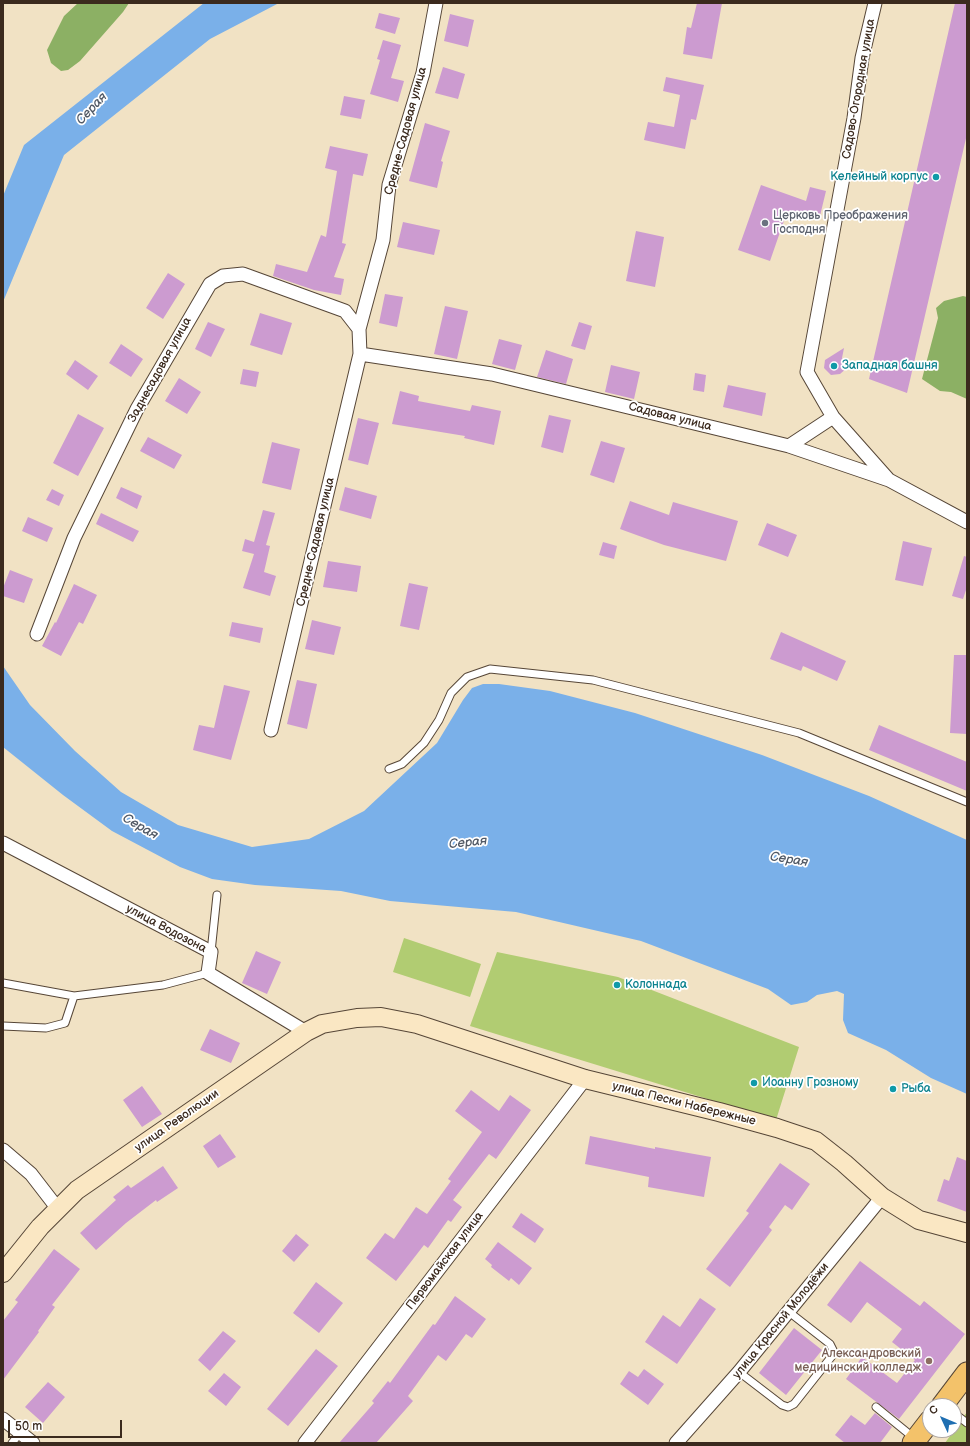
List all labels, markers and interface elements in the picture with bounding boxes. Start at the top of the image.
street label: Садово-Огородная улица [840,18,878,160]
street label: Средне-Садовая улица [382,65,430,197]
water label: Серая [73,90,111,128]
place label: Келейный корпус [830,170,928,184]
marker: Келейный корпус [931,172,941,182]
place label: Церковь Преображения Господня [773,209,908,237]
marker: Церковь Преображения Господня [760,218,770,228]
street label: Заднесадовая улица [125,315,195,425]
place label: Западная башня [842,359,938,373]
marker: Западная башня [829,361,839,371]
street label: Садовая улица [627,400,713,434]
street label: Средне-Садовая улица [294,476,338,608]
water label: Серая [120,811,160,843]
water label: Серая [448,833,488,853]
water label: Серая [769,849,809,871]
street label: улица Водозона [123,902,209,956]
place label: Колоннада [625,978,687,992]
marker: Колоннада [612,980,622,990]
place label: Иоанну Грозному [762,1076,858,1090]
marker: Иоанну Грозному [749,1078,759,1088]
street label: улица Пески Набережные [611,1079,757,1129]
place label: Рыба [901,1082,931,1096]
marker: Рыба [888,1084,898,1094]
street label: улица Революции [132,1087,222,1155]
street label: Первомайская улица [403,1209,487,1313]
street label: улица Красной Молодёжи [730,1260,832,1382]
place label: Александровский медицинский колледж [795,1347,921,1375]
marker: Александровский медицинский колледж [924,1356,934,1366]
north arrow [922,1398,962,1438]
text: С [926,1403,941,1417]
scale bar [10,1412,124,1438]
text: 50 m [15,1419,42,1434]

